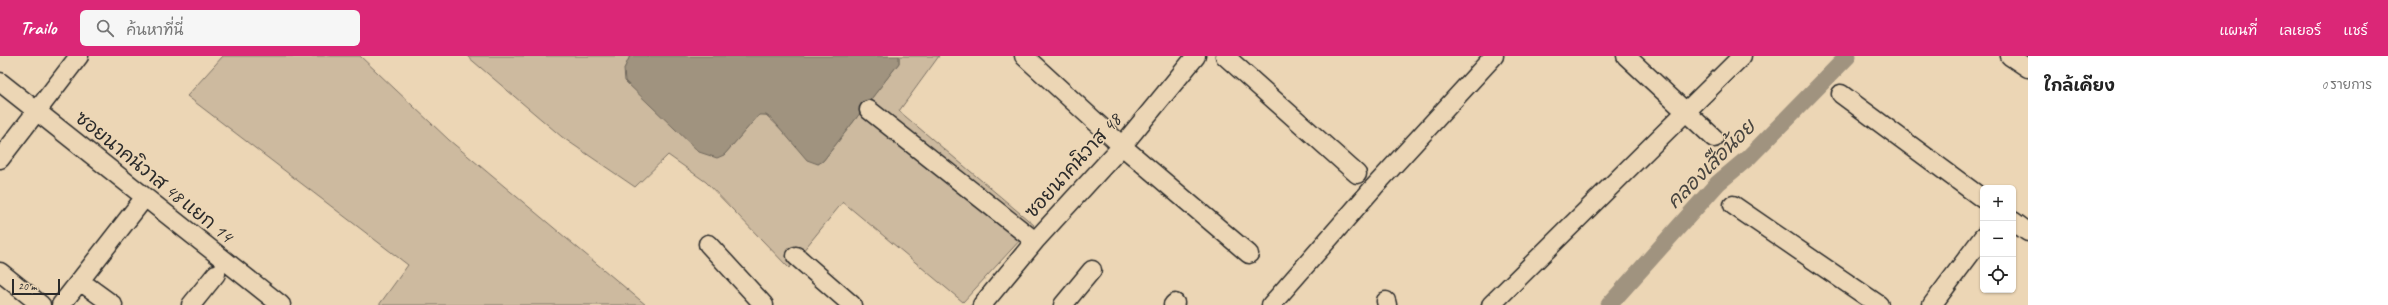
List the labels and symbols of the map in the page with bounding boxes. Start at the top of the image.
street label: ซอยนาคนิวาส 48 แยก 14 [70,106,240,249]
street label: ซอยนาคนิวาส 48 [1020,107,1128,223]
water label: คลองเสือน้อย [1661,113,1762,214]
scale bar [12,277,60,296]

